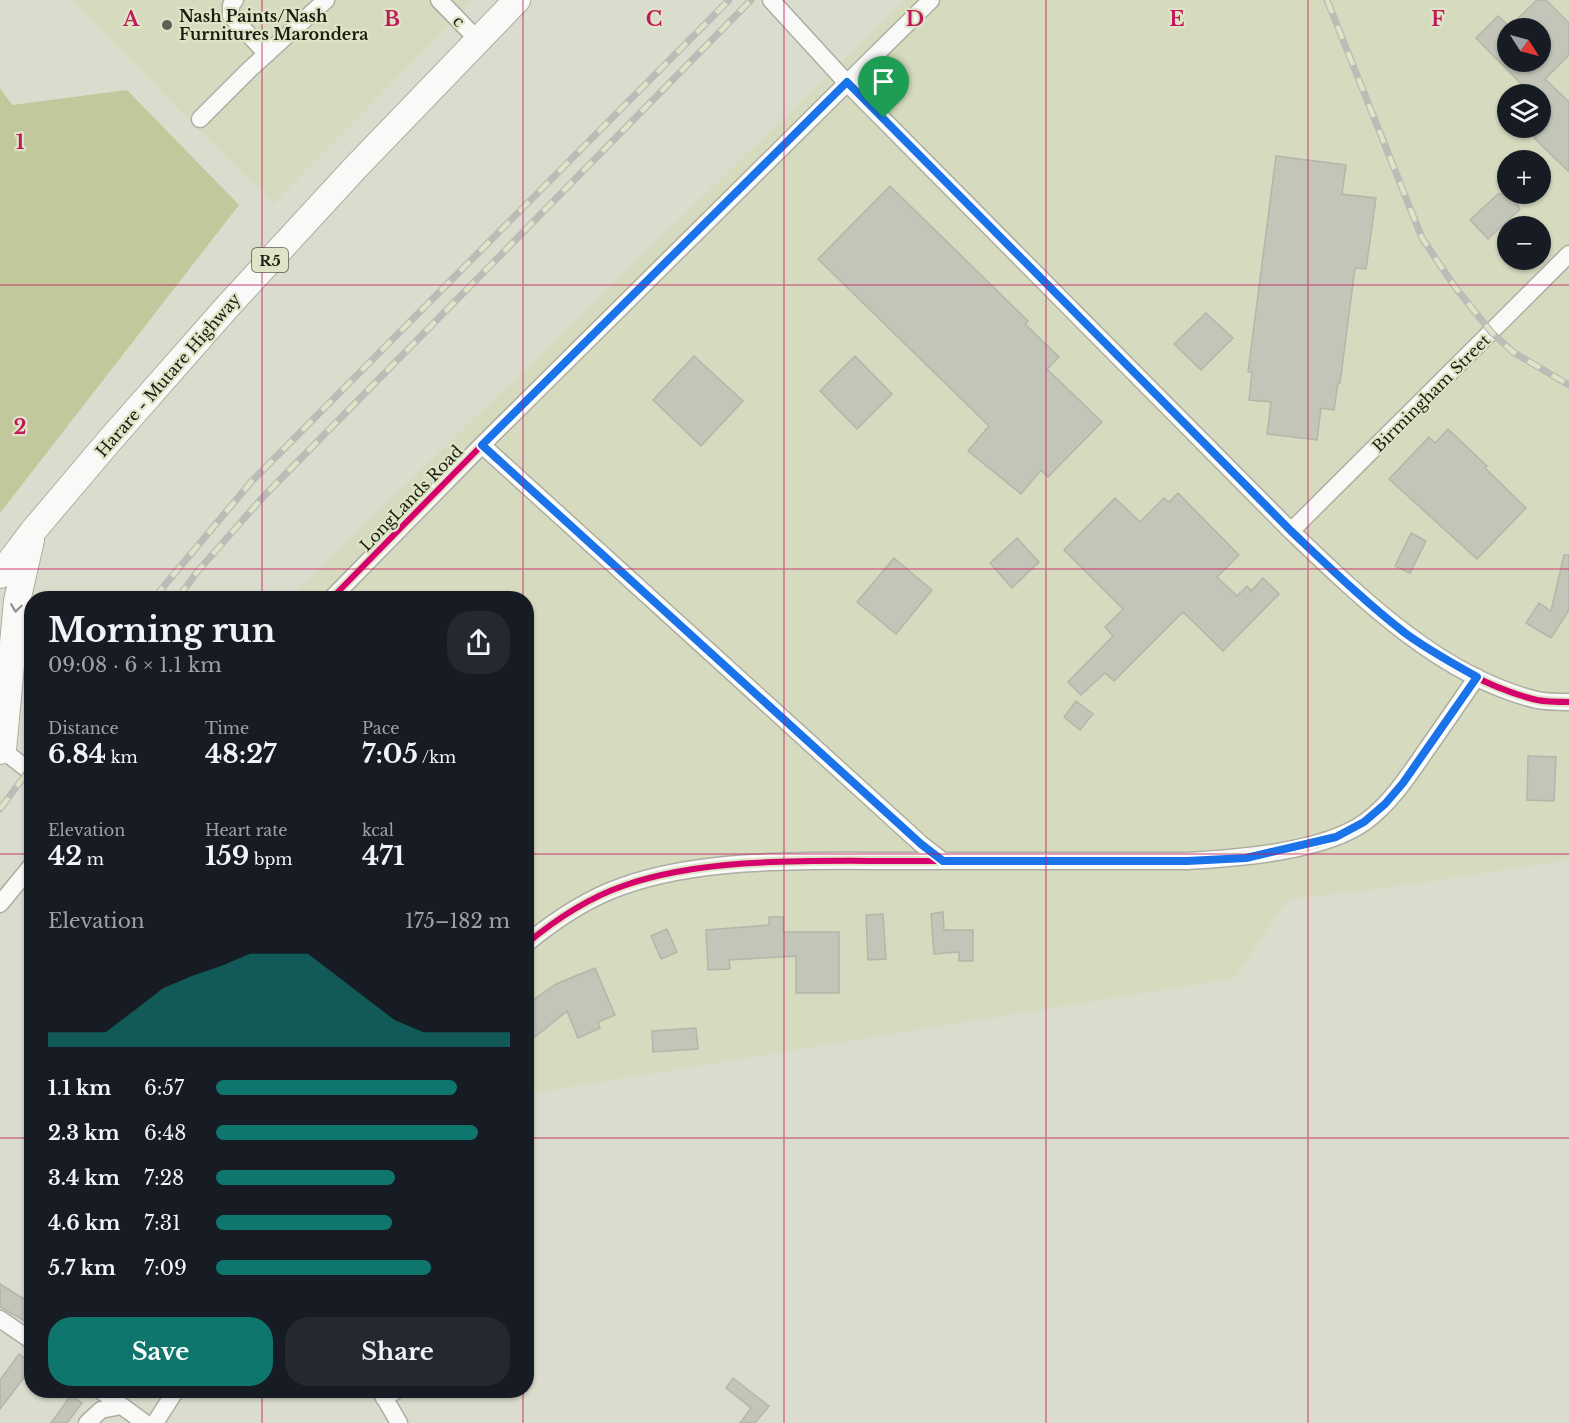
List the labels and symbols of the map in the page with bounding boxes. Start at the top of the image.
place label: Nash Paints/Nash Furnitures Marondera [179,6,368,44]
text: A [122,7,140,31]
text: B [384,7,400,31]
text: C [646,7,662,31]
text: D [906,7,924,31]
text: E [1169,7,1185,31]
text: F [1431,7,1445,31]
street label: c [449,11,469,31]
marker: Nash Paints/Nash Furnitures Marondera [160,18,174,32]
north arrow [1497,18,1551,72]
pin [858,56,909,118]
text: 1 [16,130,25,154]
road number: R5 [252,248,288,272]
street label: Harare - Mutare Highway [92,289,245,461]
street label: Birmingham Street [1368,330,1494,456]
text: 2 [13,415,27,439]
street label: LongLands Road [355,441,467,555]
one-way arrow [11,604,23,613]

